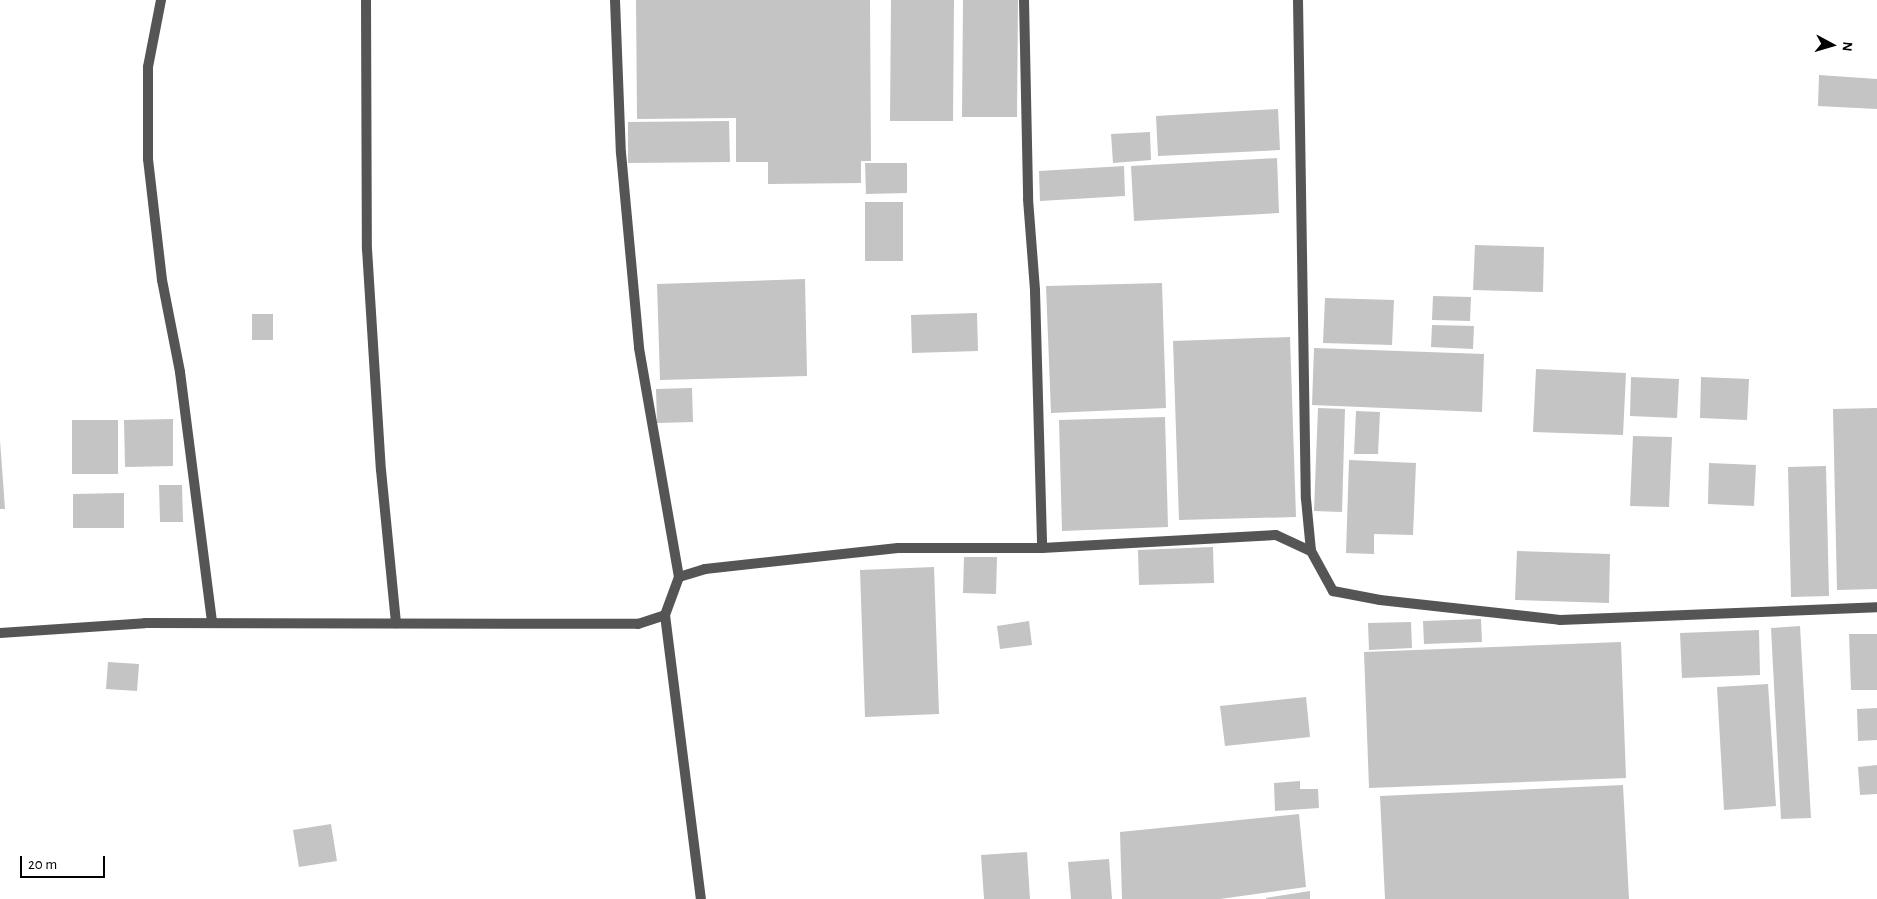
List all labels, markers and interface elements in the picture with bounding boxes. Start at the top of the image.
north arrow [1807,20,1857,70]
text: N [1839,41,1854,52]
scale bar [22,846,108,878]
text: 20 m [28,857,57,872]

